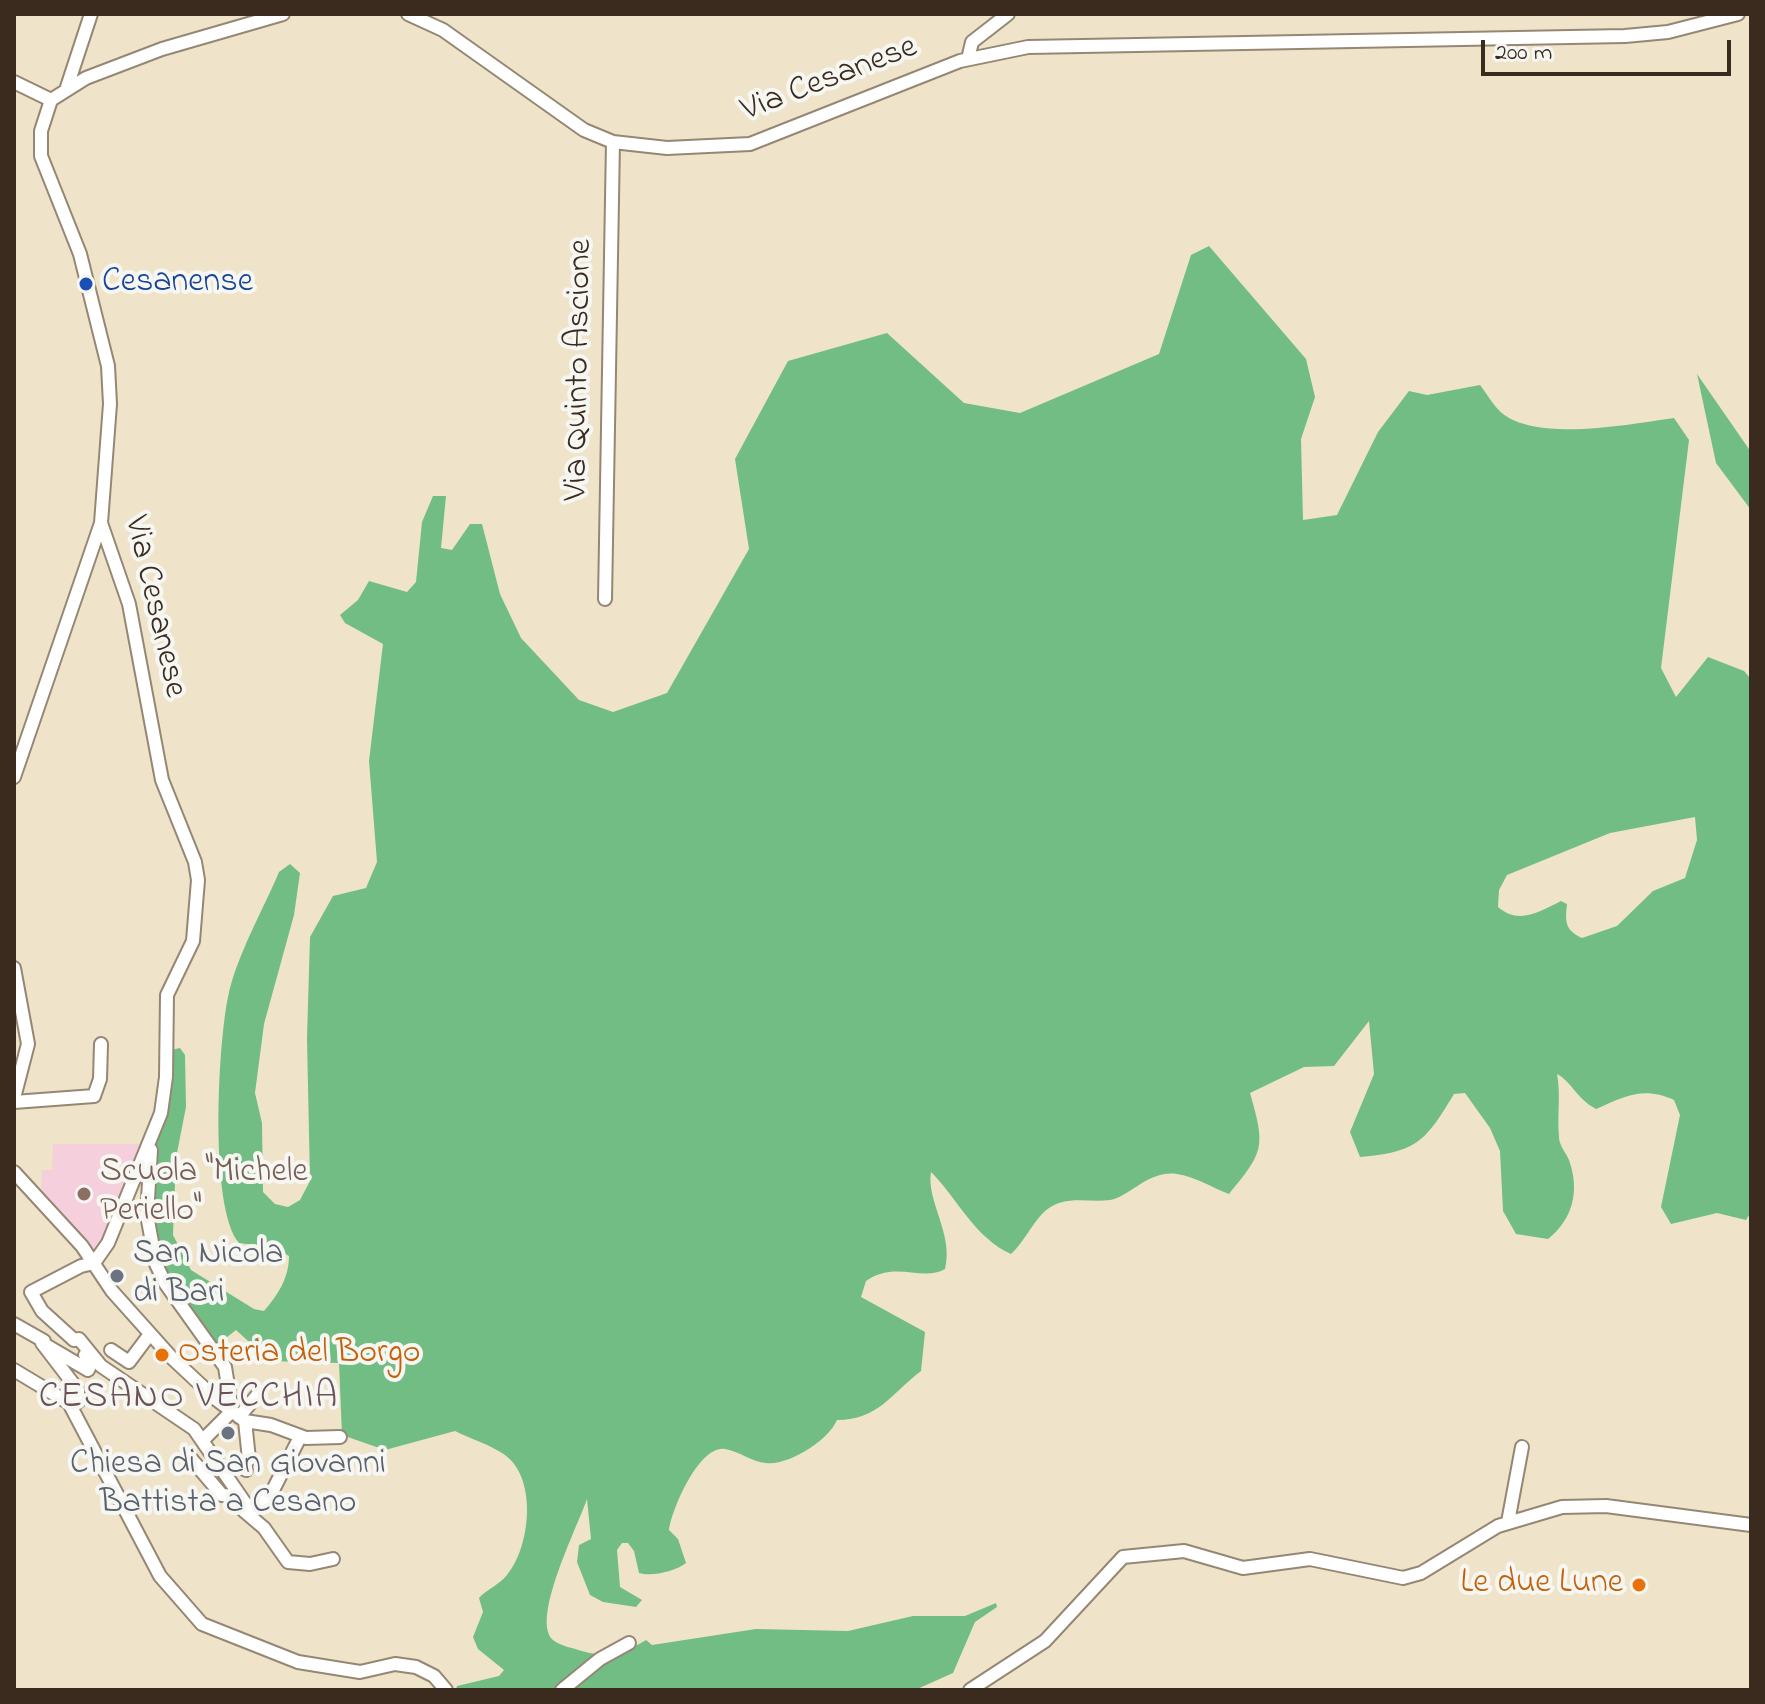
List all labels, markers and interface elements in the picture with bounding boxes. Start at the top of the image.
scale bar [1485,24,1735,74]
street label: Via Cesanese [736,29,924,133]
text: 200 m [1495,36,1552,71]
street label: Via Quinto Ascione [558,239,604,501]
place label: Cesanense [102,264,253,304]
marker: Cesanense [77,275,95,293]
street label: Via Cesanese [112,512,194,702]
place label: Scuola "Michele Periello" [100,1154,308,1234]
marker: Scuola "Michele Periello" [75,1185,93,1203]
place label: San Nicola di Bari [133,1236,283,1316]
marker: San Nicola di Bari [108,1267,126,1285]
place label: Osteria del Borgo [178,1335,420,1375]
marker: Osteria del Borgo [153,1346,171,1364]
district label: CESANO VECCHIA [39,1378,339,1422]
marker: Chiesa di San Giovanni Battista a Cesano [219,1424,237,1442]
place label: Chiesa di San Giovanni Battista a Cesano [70,1446,386,1526]
place label: Le due Lune [1461,1565,1623,1605]
marker: Le due Lune [1630,1576,1648,1594]

